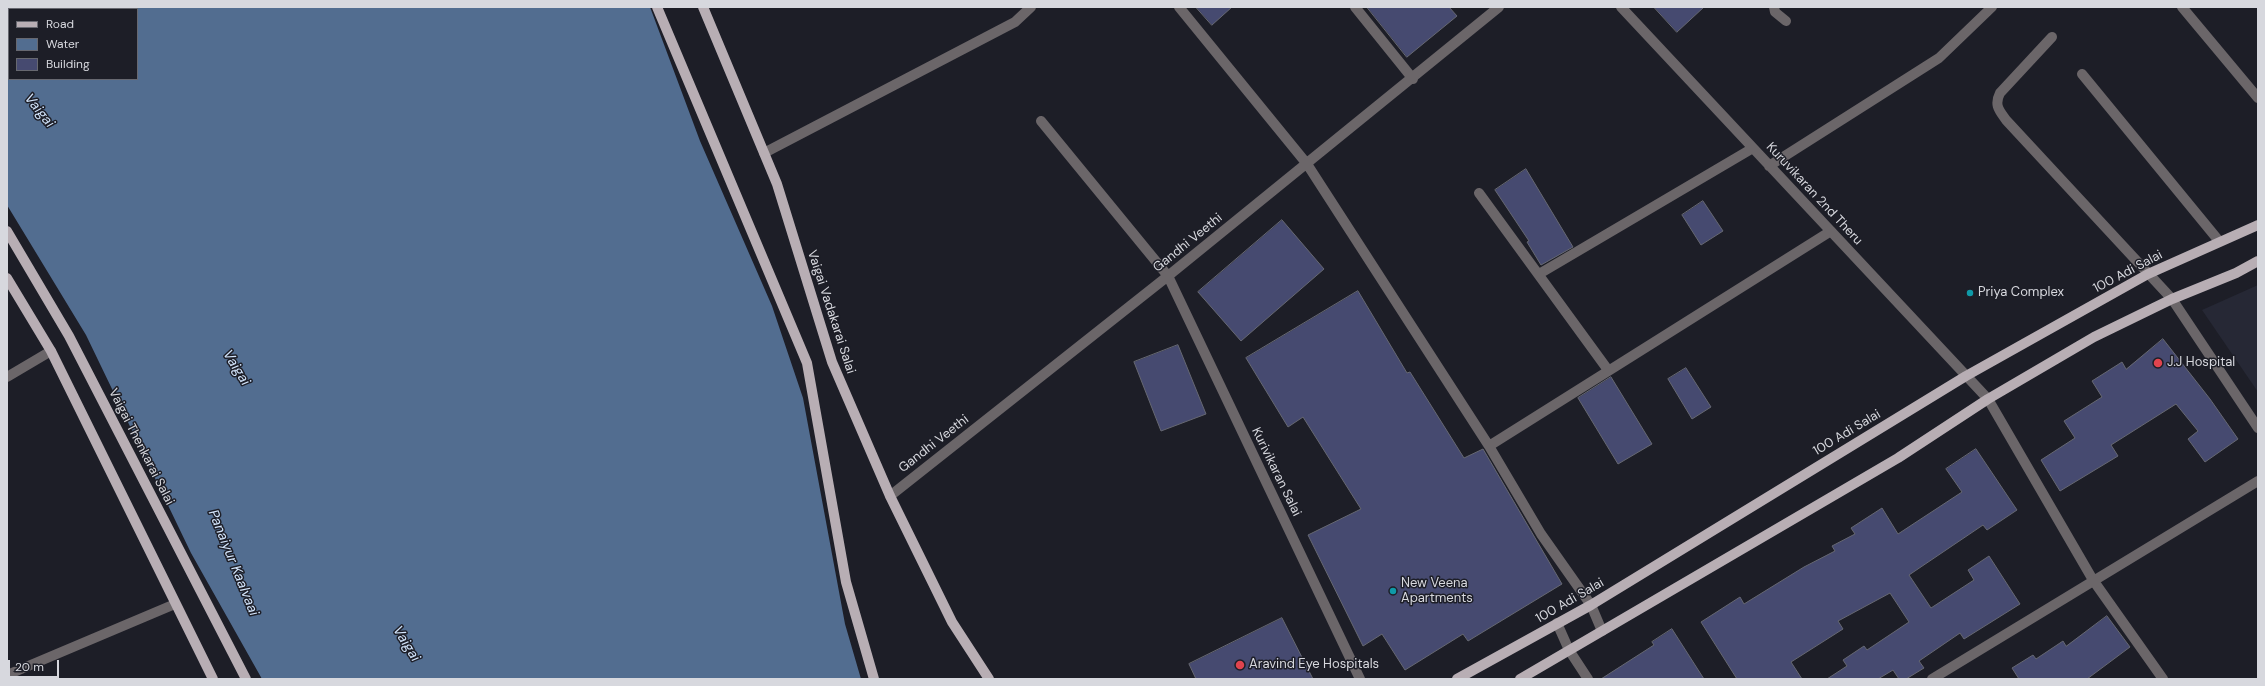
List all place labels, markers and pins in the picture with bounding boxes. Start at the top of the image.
place label: Priya Complex [1978,285,2064,301]
marker: Priya Complex [1965,288,1975,298]
place label: J.J Hospital [2167,355,2235,371]
marker: J.J Hospital [2152,357,2164,369]
place label: New Veena Apartments [1401,576,1473,607]
marker: New Veena Apartments [1388,586,1398,596]
place label: Aravind Eye Hospitals [1249,657,1379,673]
marker: Aravind Eye Hospitals [1234,659,1246,671]

